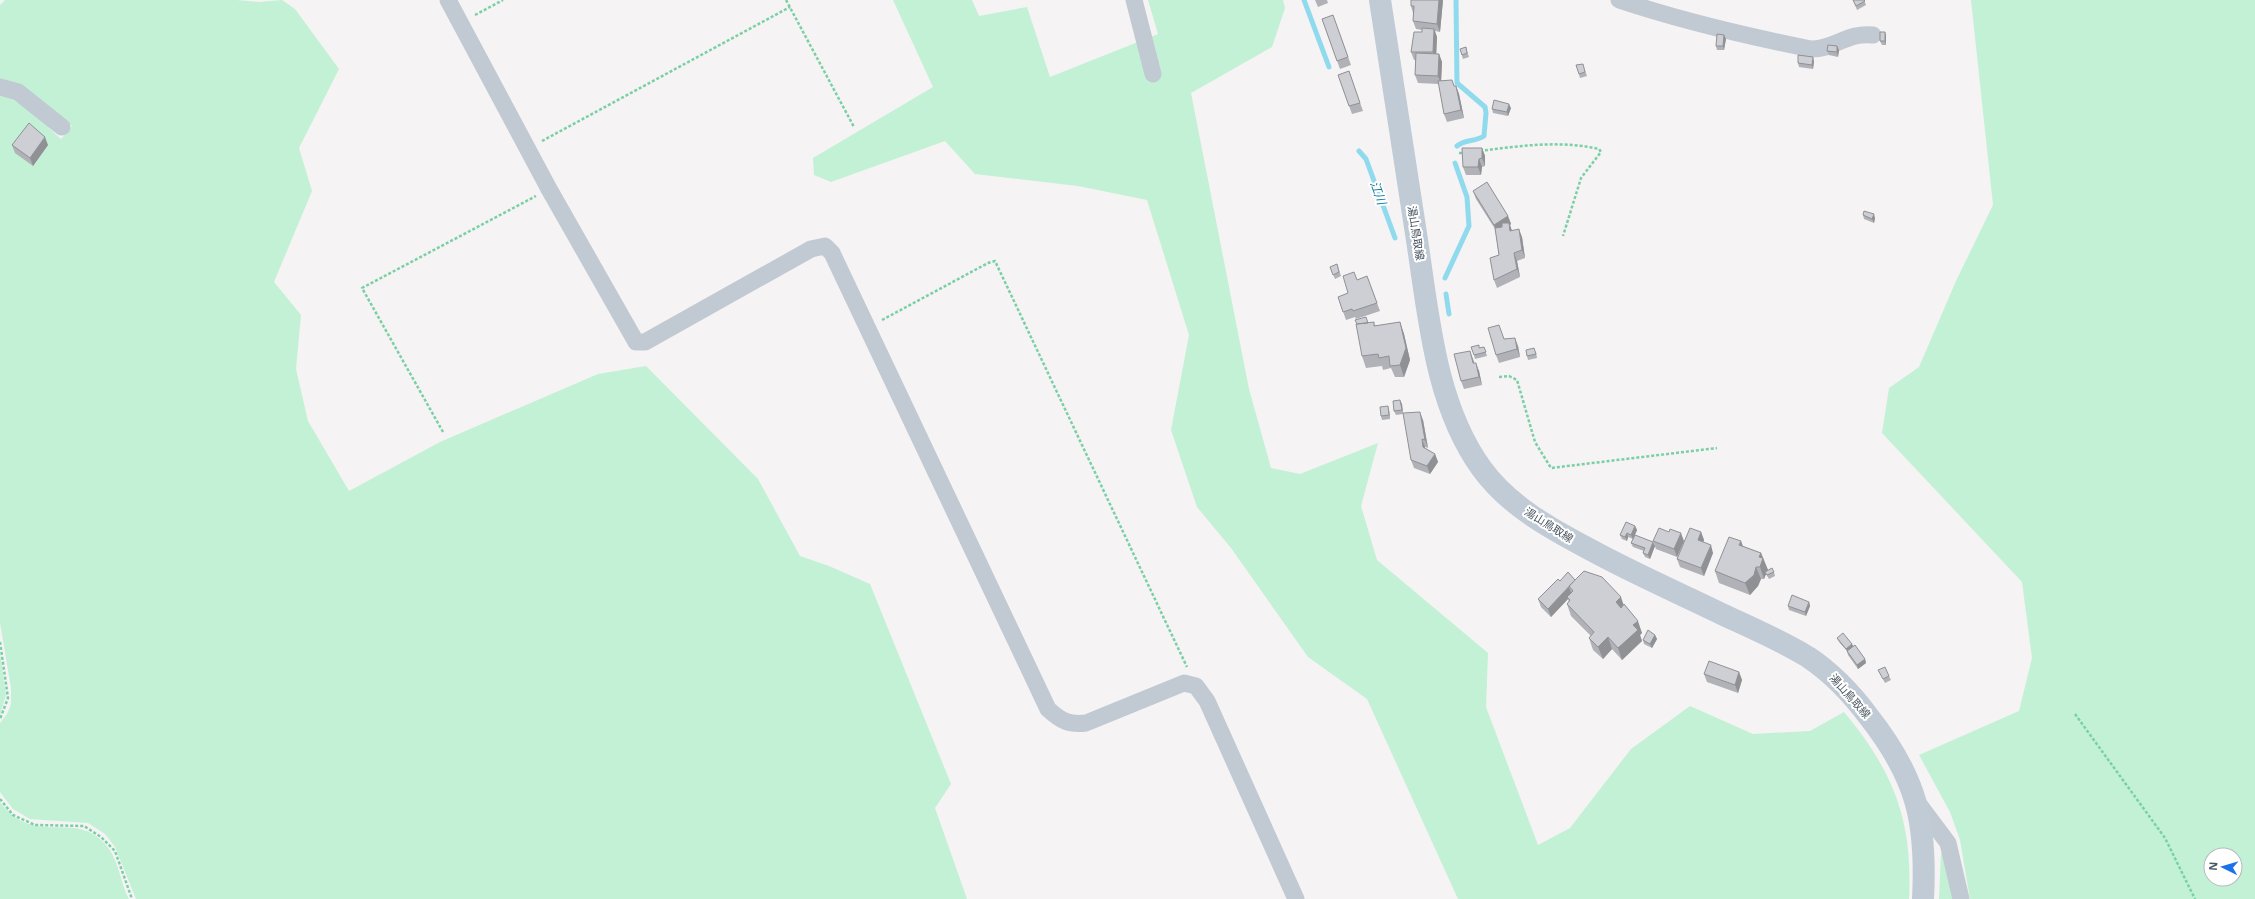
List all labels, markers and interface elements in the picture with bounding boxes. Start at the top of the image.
water label: 江川 [1366,179,1391,209]
street label: 湯山鳥取線 [1405,205,1428,261]
street label: 湯山鳥取線 [1522,504,1577,546]
street label: 湯山鳥取線 [1826,670,1874,721]
north arrow [2203,847,2243,887]
text: N [2205,861,2220,871]

